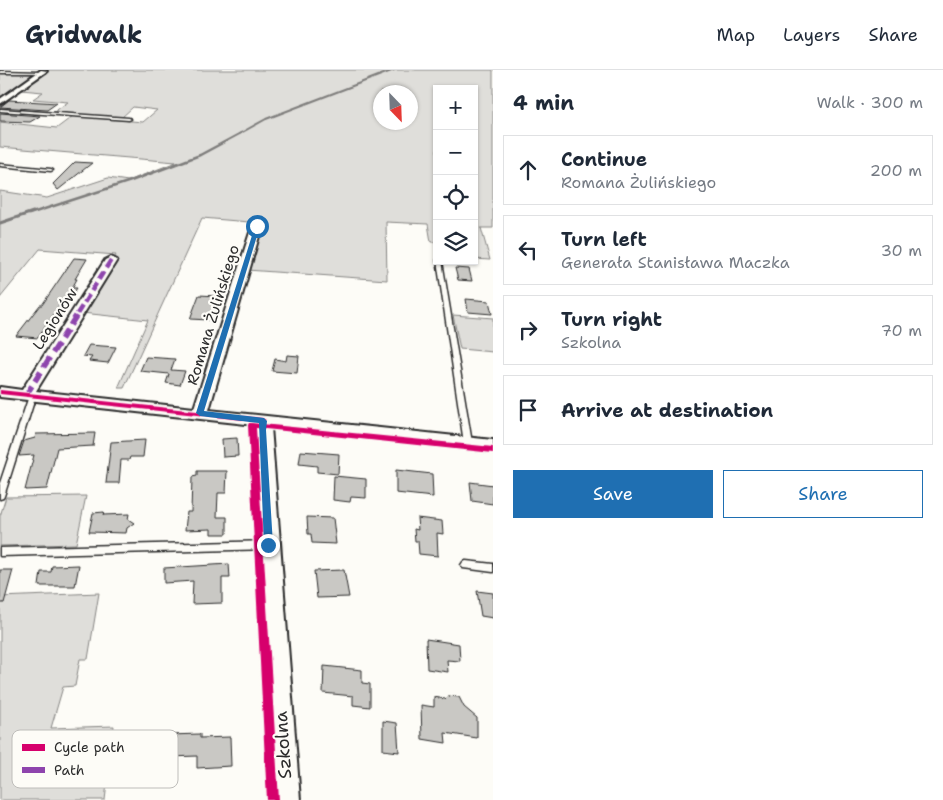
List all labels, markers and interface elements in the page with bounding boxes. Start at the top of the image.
text: Gridwalk [25,19,142,51]
text: Map [717,23,755,47]
text: Layers [783,23,840,47]
text: Share [868,23,918,47]
north arrow [373,85,418,130]
map controls [433,85,478,265]
button: + [433,85,478,130]
text: 4 min [513,89,574,117]
text: Walk · 300 m [816,92,923,113]
button: − [433,130,478,175]
text: Continue [561,147,647,172]
icon: ahead [514,156,542,184]
text: 200 m [870,160,922,181]
text: Romana Żulińskiego [561,172,716,193]
button: locate [433,175,478,220]
route start [246,215,269,238]
button: layers [433,220,478,265]
text: Turn left [561,227,647,252]
icon: left [514,236,542,264]
text: 30 m [881,240,922,261]
street label: Romana Żulińskiego [182,243,244,387]
text: Generała Stanisława Maczka [561,252,790,273]
street label: Legionów [28,284,82,354]
text: Turn right [561,307,662,332]
icon: right [514,316,542,344]
text: 70 m [881,320,922,341]
text: Szkolna [561,332,621,353]
icon: arrive [514,396,542,424]
text: Arrive at destination [561,398,773,423]
button: Save [513,470,713,518]
button: Share [723,470,923,518]
route end [257,534,280,557]
street label: Szkolna [269,710,297,780]
legend [12,730,178,788]
text: Cycle path [54,738,125,756]
text: Path [54,761,85,779]

